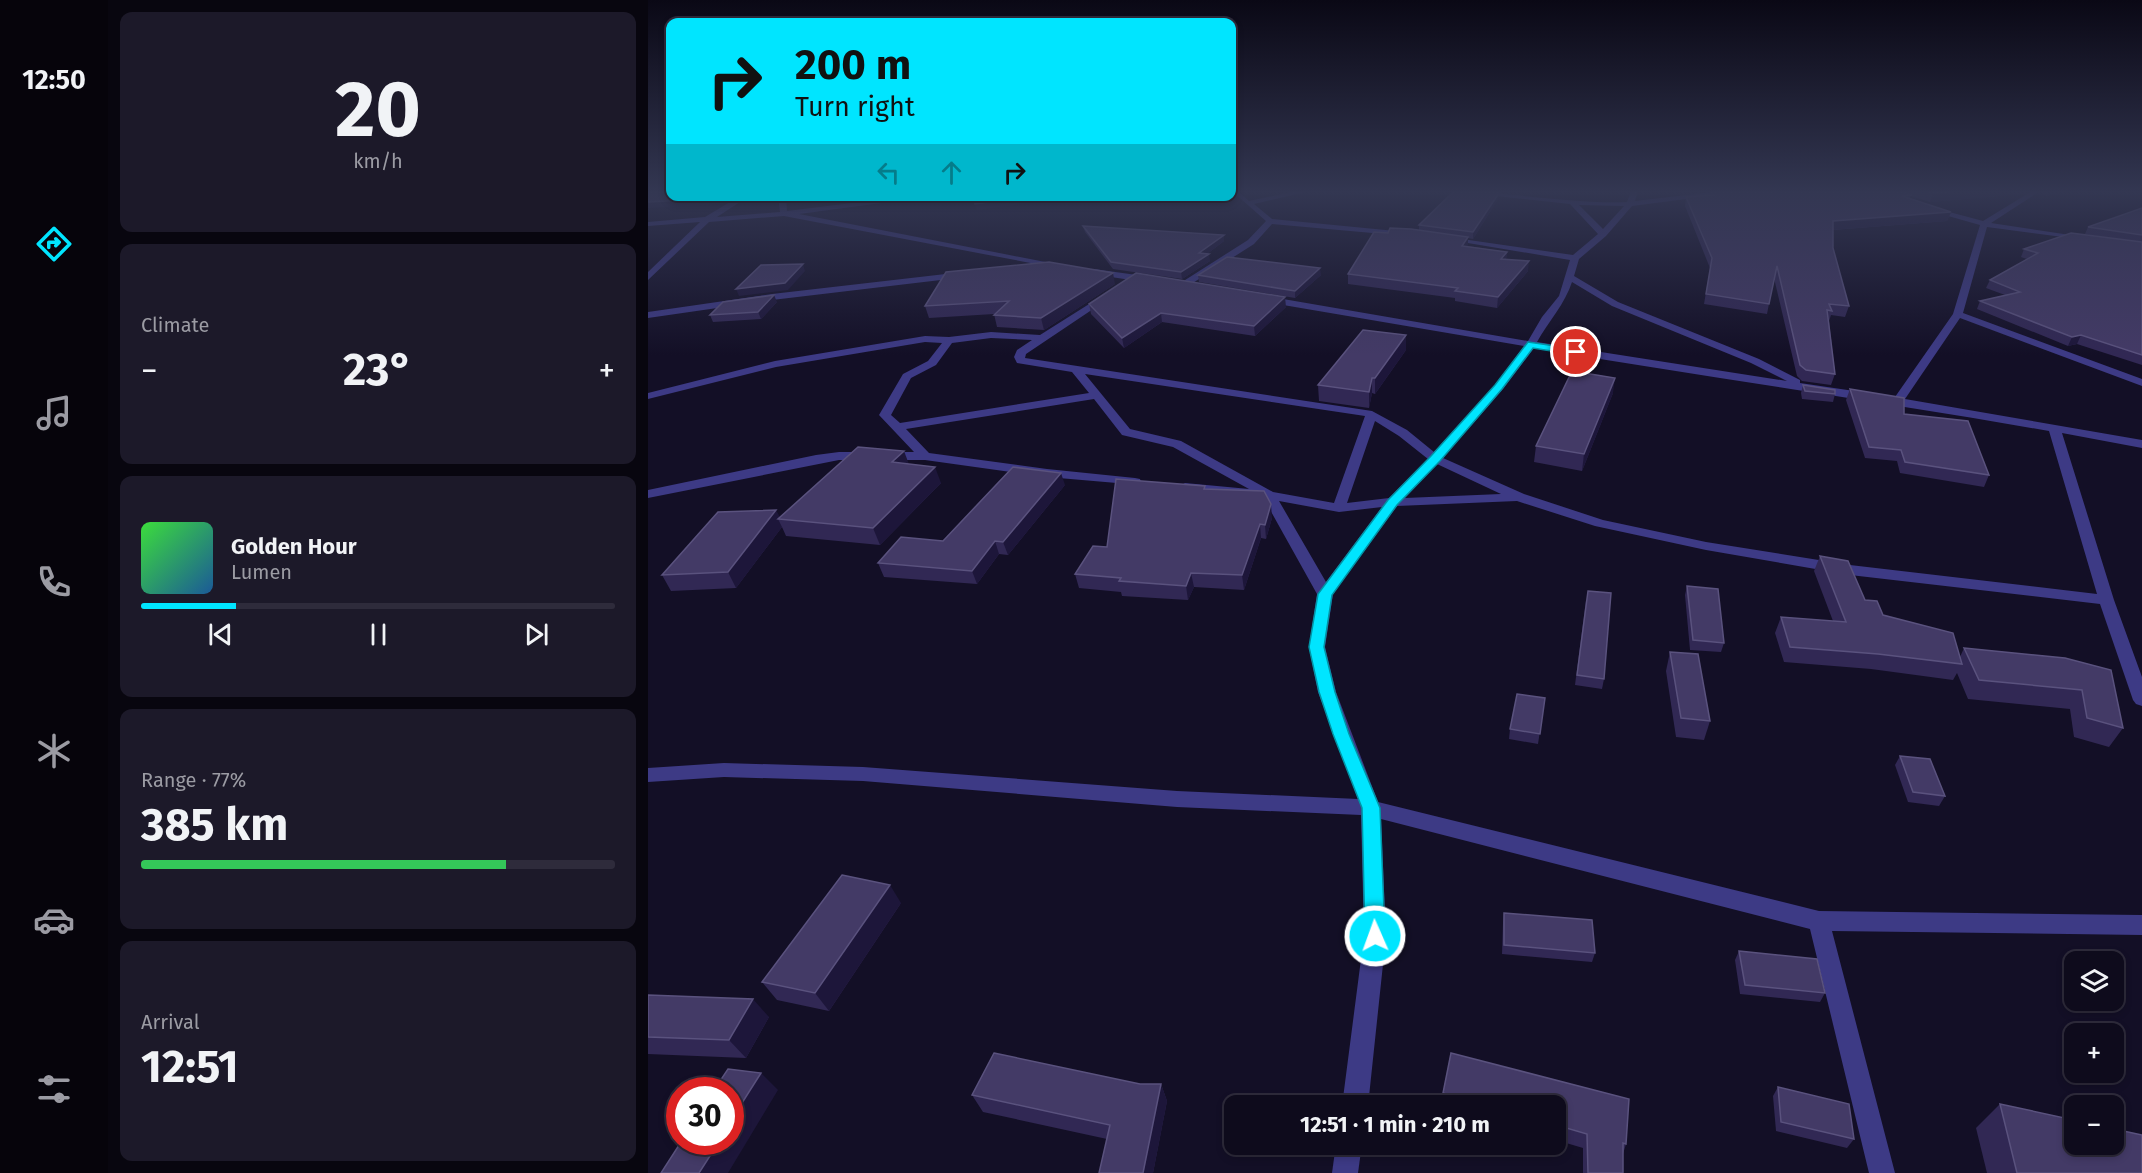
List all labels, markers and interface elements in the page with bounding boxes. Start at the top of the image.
text: 200 m [795,40,911,90]
icon: right [696,42,774,120]
text: 20 [335,63,421,157]
text: 12:50 [22,64,86,96]
text: Turn right [795,91,915,123]
text: km/h [353,149,403,173]
icon: left [872,156,905,189]
icon: ahead [935,156,968,189]
icon: right [998,156,1031,189]
icon: directions [33,223,75,265]
text: Climate [141,313,209,337]
pin [1550,326,1601,377]
icon: arrive [1559,335,1592,368]
text: 23° [343,343,413,397]
text: − [141,351,158,391]
text: + [599,351,615,391]
icon: music [33,392,75,434]
text: Golden Hour [231,533,357,560]
text: Lumen [231,560,292,584]
icon: phone [33,561,75,603]
icon: previous [204,618,237,651]
icon: pause [362,618,395,651]
icon: next [520,618,553,651]
icon: climate [33,730,75,772]
text: Range · 77% [141,768,246,792]
text: 385 km [141,798,288,852]
icon: car [33,899,75,941]
position arrow [1343,904,1407,968]
map controls [2064,951,2124,1155]
button: layers [2064,951,2124,1011]
text: Arrival [141,1010,200,1034]
button: + [2064,1023,2124,1083]
text: 12:51 [141,1040,239,1094]
icon: filters [33,1068,75,1110]
speed limit sign: 30 [666,1077,744,1155]
button: − [2064,1095,2124,1155]
text: 12:51 · 1 min · 210 m [1300,1111,1490,1138]

